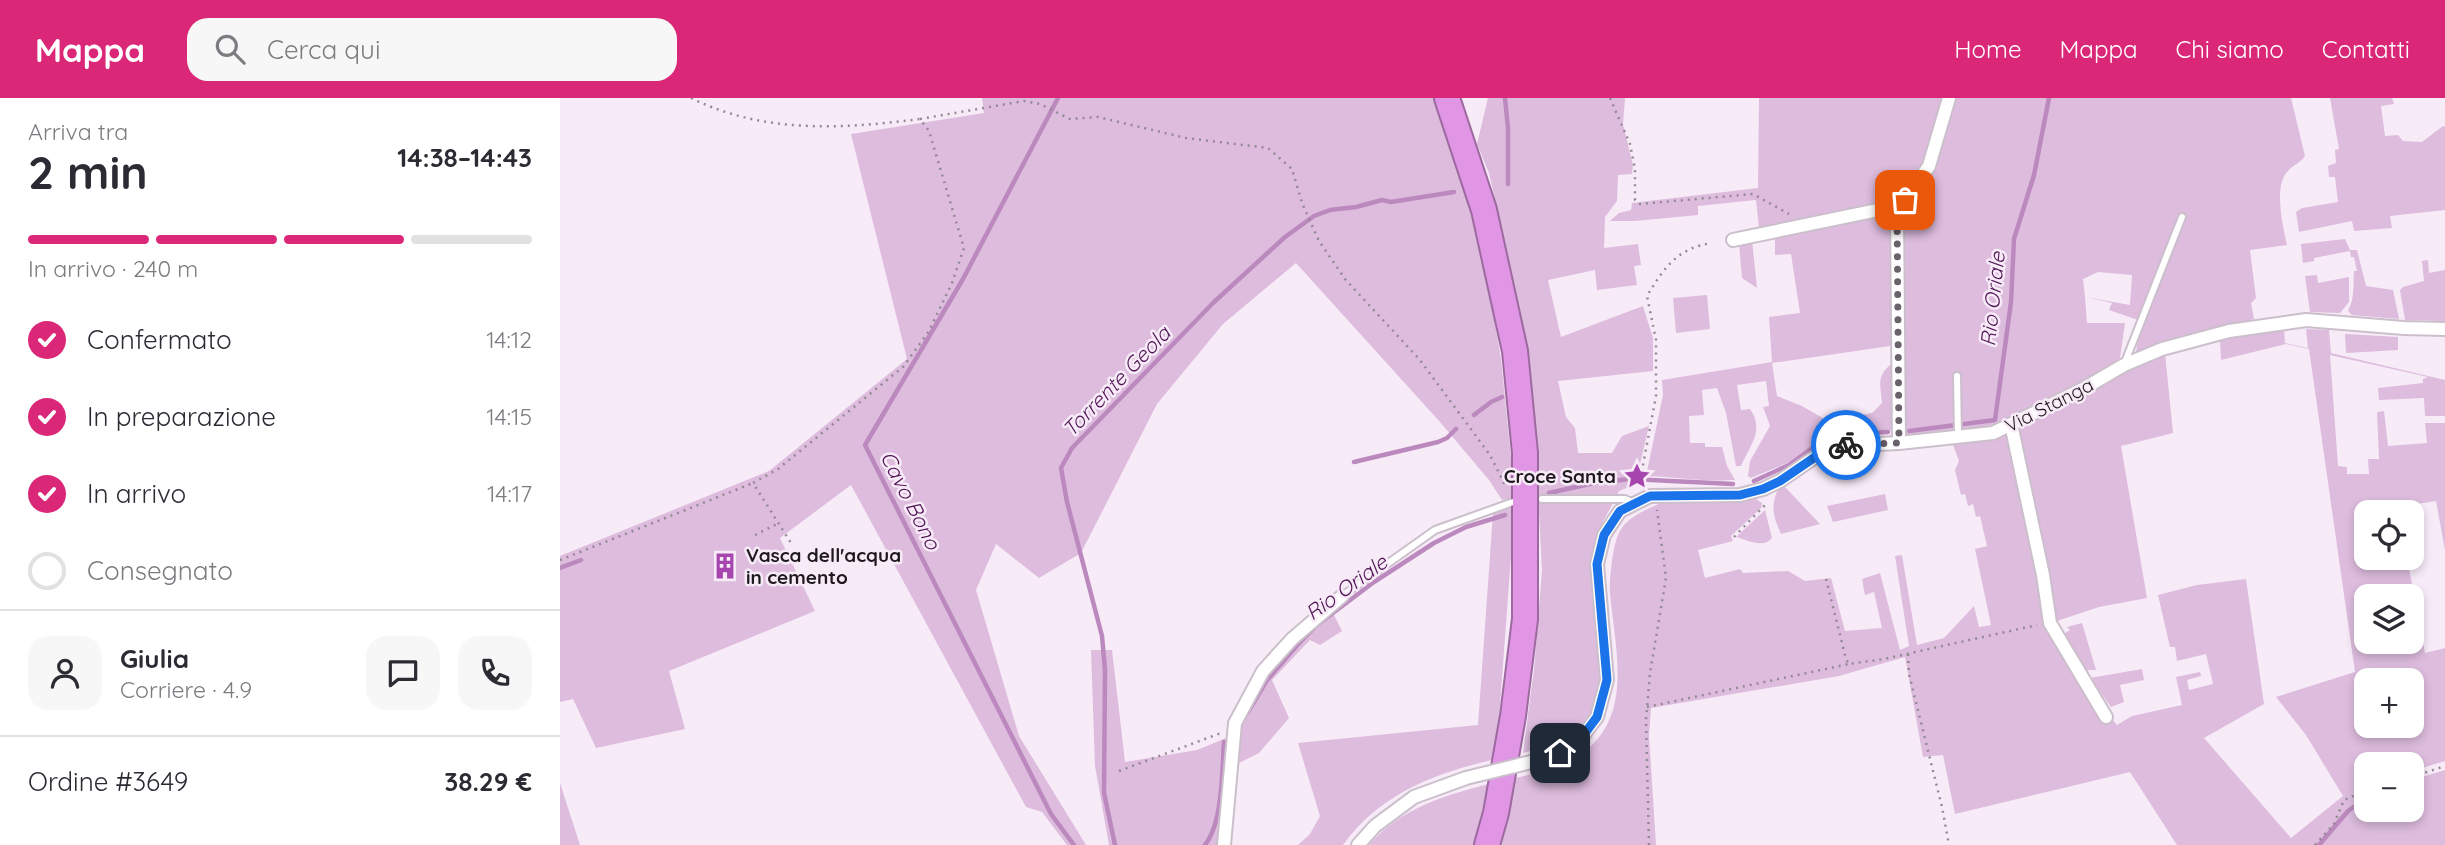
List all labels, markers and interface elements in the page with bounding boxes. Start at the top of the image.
search box [187,18,677,81]
text: Mappa [35,29,145,70]
icon: search [211,30,249,68]
text: Cerca qui [267,33,380,66]
text: Home [1954,34,2022,64]
text: Mappa [2060,34,2138,64]
text: Chi siamo [2176,34,2284,64]
text: Contatti [2322,34,2410,64]
text: Arriva tra [28,117,128,146]
text: 14:38–14:43 [397,141,532,174]
text: 2 min [28,143,148,201]
pin [1875,170,1935,230]
icon: bag [1886,181,1924,219]
water label: Rio Oriale [1974,249,2010,348]
text: In arrivo · 240 m [28,254,198,283]
water label: Torrente Geola [1057,319,1176,442]
icon: check [28,321,66,359]
text: Confermato [87,323,232,356]
text: 14:12 [486,325,532,354]
street label: Via Stanga [2001,372,2097,438]
icon: check [28,398,66,436]
text: In preparazione [87,400,276,433]
text: 14:15 [486,402,532,431]
courier [1811,410,1881,480]
icon: bike [1827,426,1865,464]
water label: Cavo Bono [875,447,947,555]
place icon: Croce Santa [1622,461,1652,491]
place label: Croce Santa [1504,464,1616,488]
icon: check [28,475,66,513]
text: In arrivo [87,477,186,510]
text: 14:17 [487,479,532,508]
map controls [2354,500,2424,822]
button: locate [2354,500,2424,570]
place label: Vasca dell'acqua in cemento [746,543,901,589]
water label: Rio Oriale [1300,548,1393,625]
building icon: Vasca dell'acqua in cemento [710,551,740,581]
text: Consegnato [87,554,233,587]
button: layers [2354,584,2424,654]
button: person [28,636,102,710]
button: chat [366,636,440,710]
button: phone [458,636,532,710]
text: Giulia [120,642,189,675]
button: + [2354,668,2424,738]
text: Corriere · 4.9 [120,675,252,704]
pin [1530,723,1590,783]
icon: home [1541,734,1579,772]
button: − [2354,752,2424,822]
text: Ordine #3649 [28,765,188,798]
text: 38.29 € [444,765,532,798]

